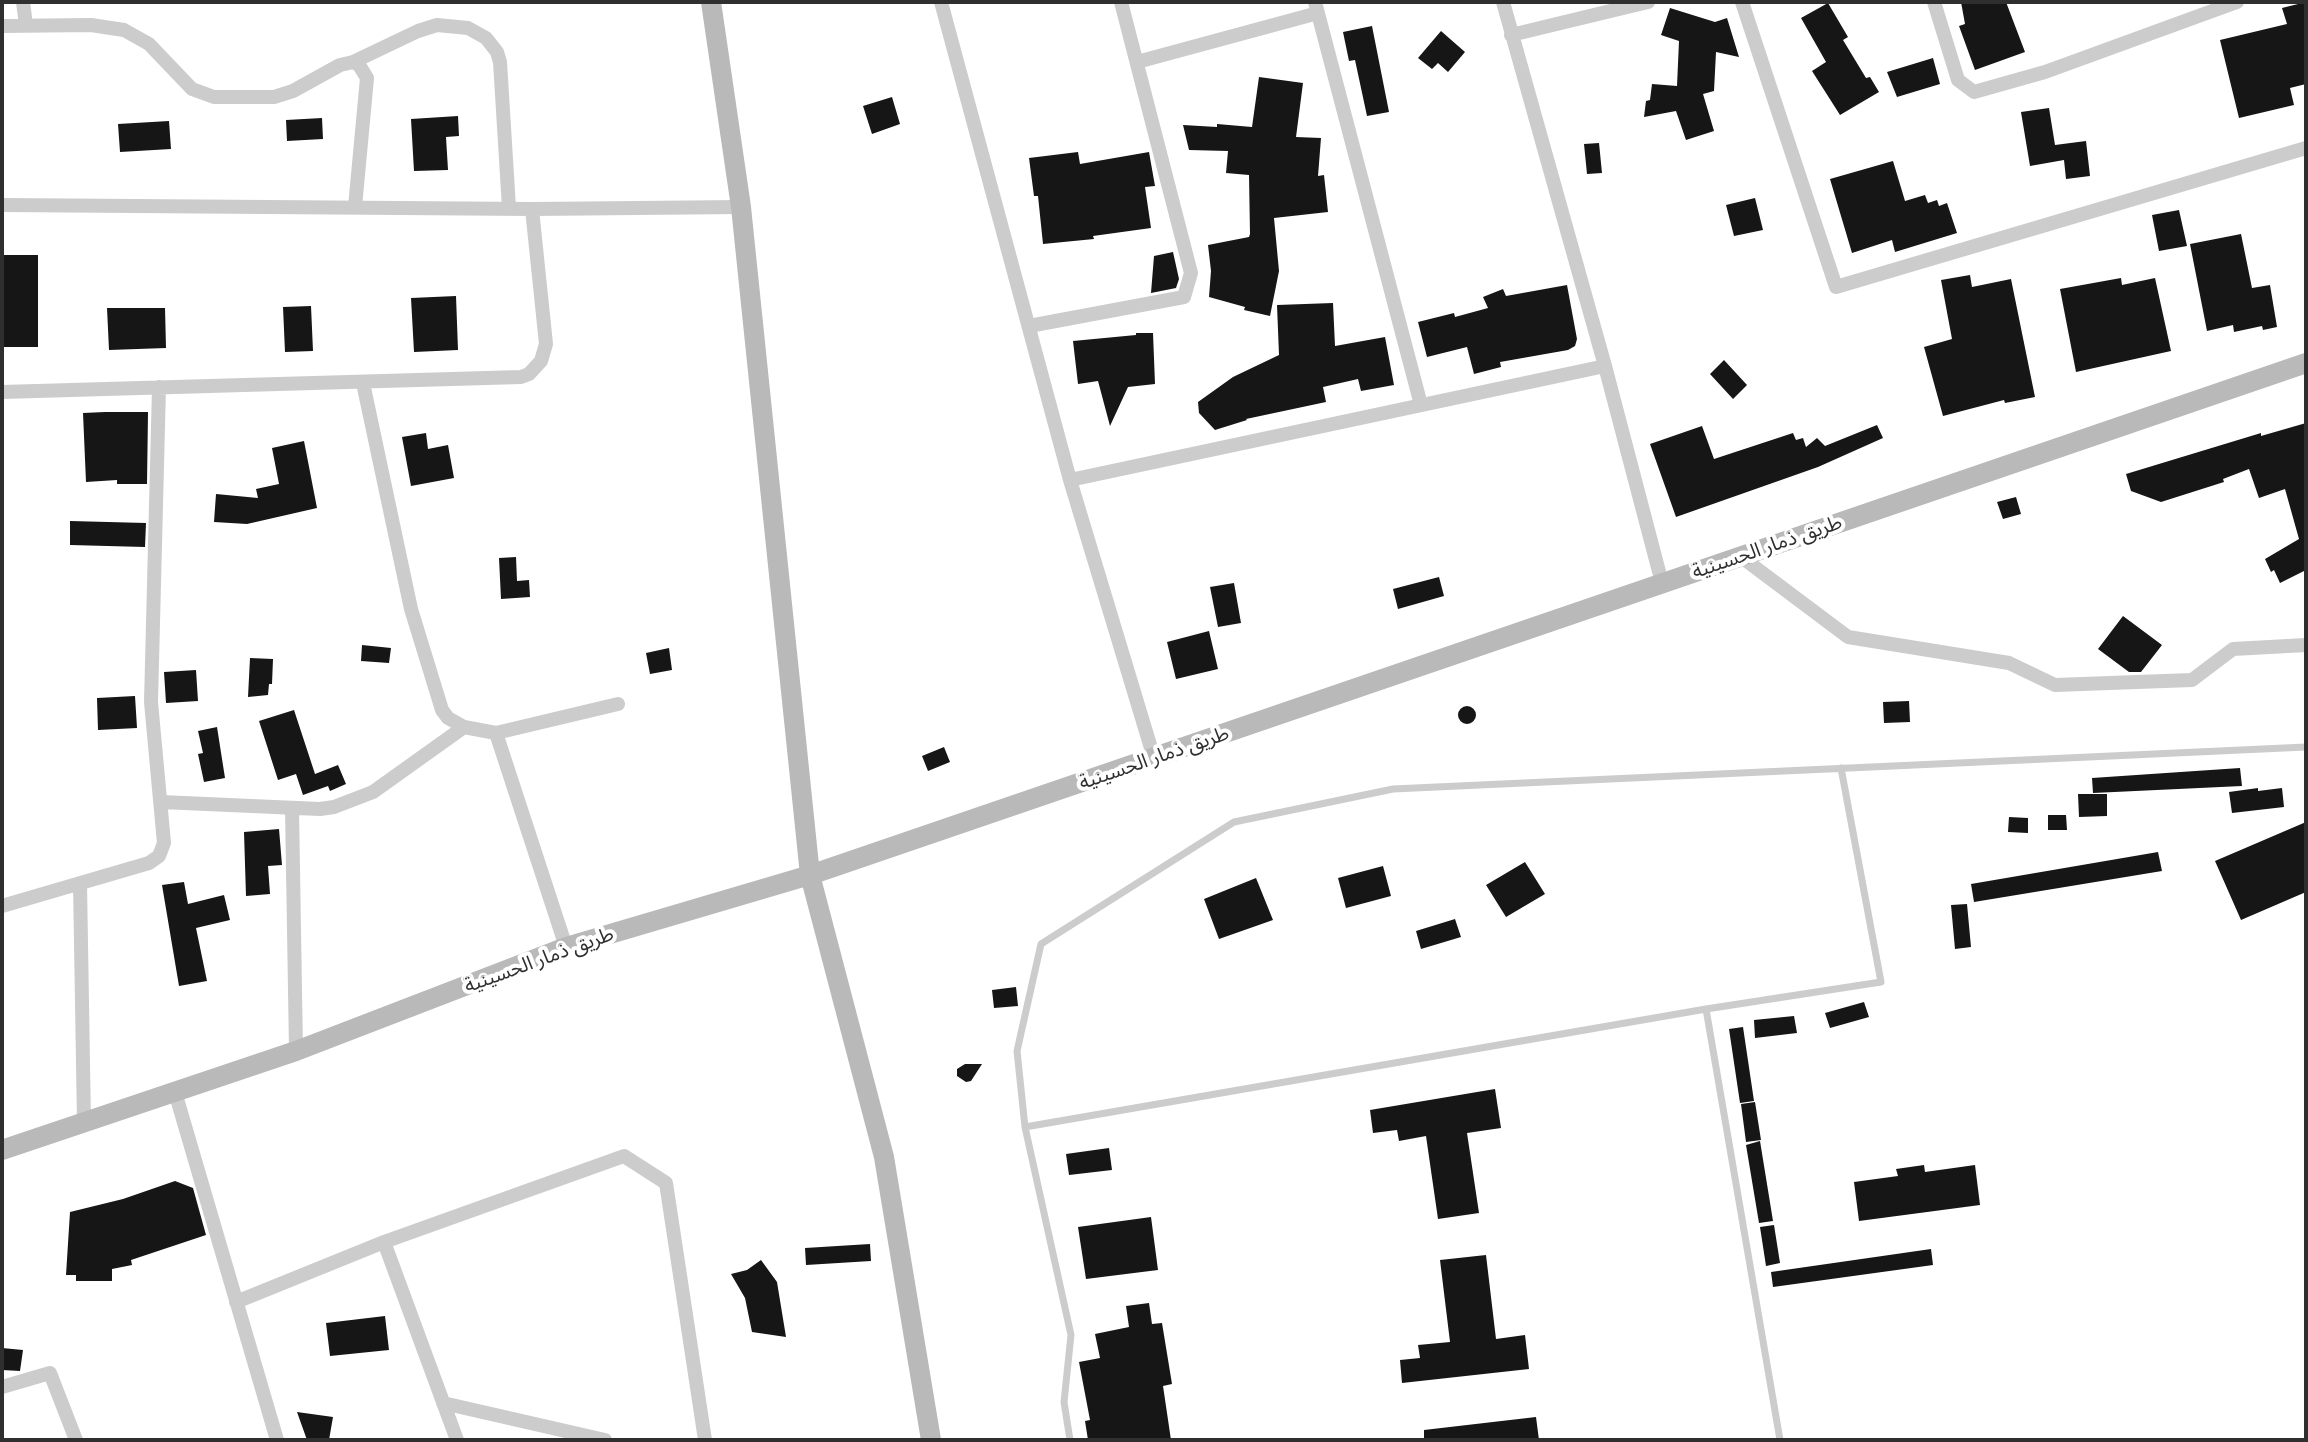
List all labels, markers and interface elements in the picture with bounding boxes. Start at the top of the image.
street label: طريق ذمار الحسينية [1689,510,1845,584]
street label: طريق ذمار الحسينية [1076,721,1232,795]
street label: طريق ذمار الحسينية [461,922,617,998]

